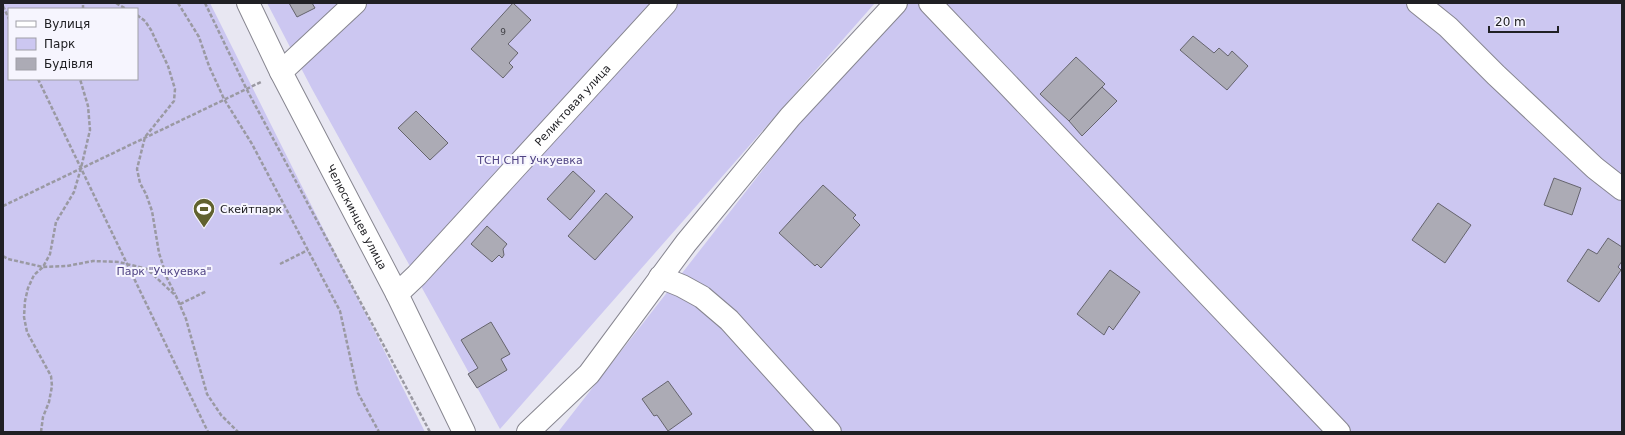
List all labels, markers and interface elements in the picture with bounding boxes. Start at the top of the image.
legend [8,8,138,80]
scale bar [1489,8,1558,34]
text: 20 m [1495,15,1526,29]
text: Вулиця [44,17,90,31]
house number: 9 [500,27,506,37]
text: Парк [44,37,75,51]
text: Будівля [44,57,93,71]
street label: Реликтовая улица [532,62,613,148]
park label: ТСН СНТ Учкуевка [476,154,583,167]
street label: Челюскинцев улица [324,162,390,272]
sports icon: Скейтпарк [191,196,217,229]
place label: Скейтпарк [220,203,283,216]
park label: Парк "Учкуевка" [116,265,212,278]

